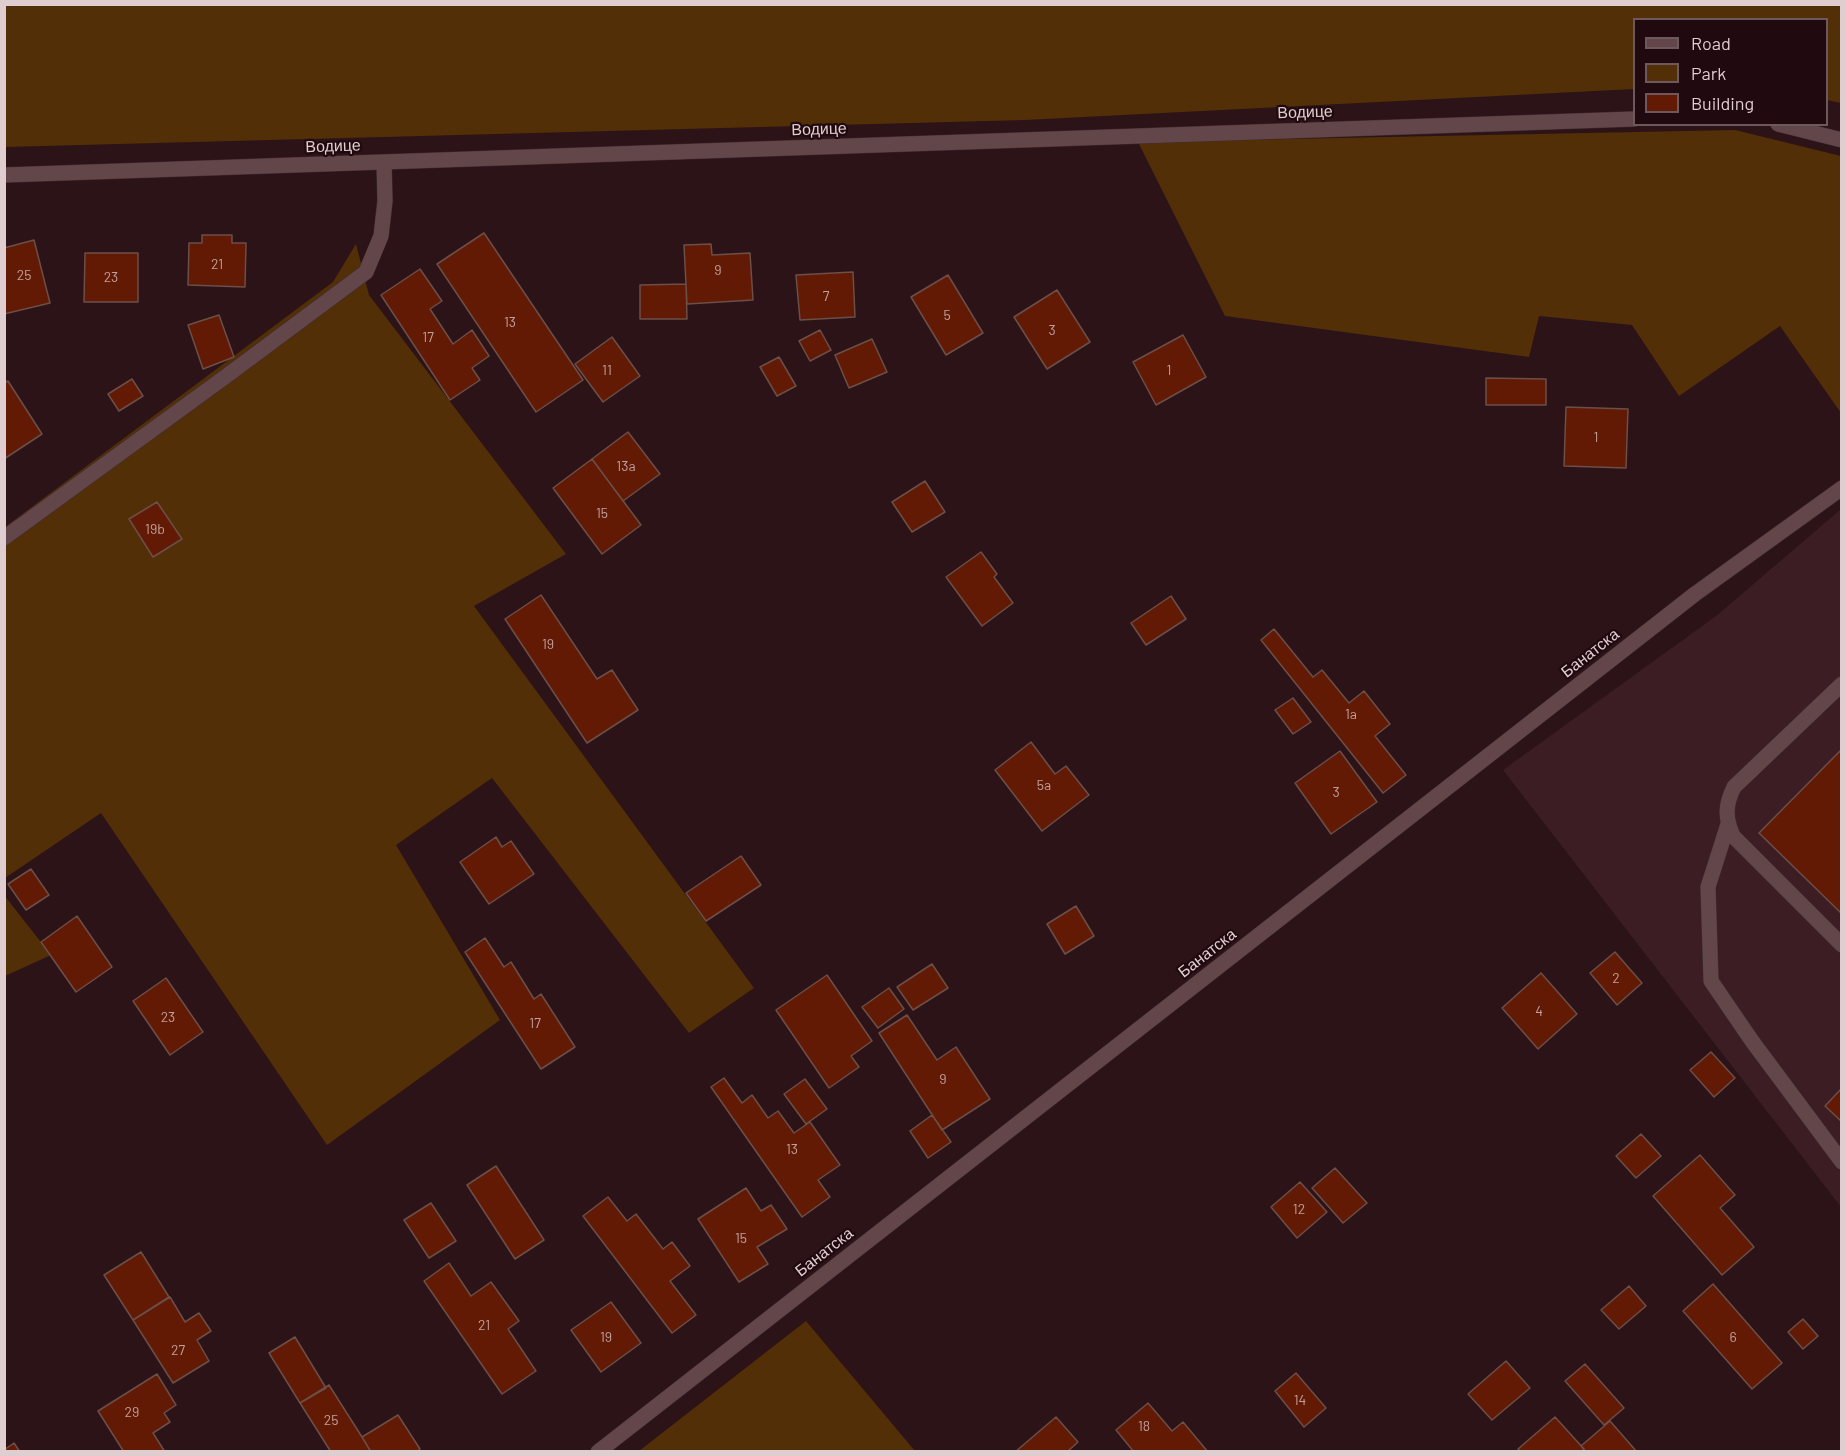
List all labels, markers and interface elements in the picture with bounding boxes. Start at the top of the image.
legend [1633,18,1828,126]
text: Road [1691,32,1731,54]
text: Park [1691,62,1726,84]
text: Building [1691,92,1754,114]
street label: Водице [1277,101,1333,123]
street label: Водице [791,118,847,140]
street label: Водице [305,135,361,157]
house number: 21 [211,256,223,272]
house number: 9 [714,262,722,278]
house number: 25 [17,267,31,283]
house number: 23 [104,269,118,285]
house number: 7 [823,288,829,304]
house number: 5 [943,307,951,323]
house number: 13 [504,314,516,330]
house number: 3 [1048,322,1056,338]
house number: 17 [422,329,434,345]
house number: 11 [602,362,612,378]
house number: 1 [1167,362,1171,378]
house number: 1 [1594,429,1598,445]
house number: 13a [616,458,636,474]
house number: 15 [596,505,608,521]
house number: 19b [145,521,165,537]
street label: Банатска [1557,624,1623,682]
house number: 19 [542,636,554,652]
house number: 1a [1345,706,1357,722]
house number: 5a [1037,777,1051,793]
house number: 3 [1332,784,1340,800]
street label: Банатска [1174,924,1240,982]
house number: 2 [1612,970,1620,986]
house number: 4 [1535,1003,1543,1019]
house number: 23 [161,1009,175,1025]
house number: 17 [529,1015,541,1031]
house number: 9 [939,1071,947,1087]
house number: 13 [786,1141,798,1157]
house number: 12 [1293,1201,1305,1217]
street label: Банатска [791,1223,857,1281]
house number: 15 [735,1230,747,1246]
house number: 21 [478,1317,490,1333]
house number: 19 [600,1329,612,1345]
house number: 6 [1729,1329,1737,1345]
house number: 27 [171,1342,185,1358]
house number: 14 [1294,1392,1306,1408]
house number: 29 [125,1404,139,1420]
house number: 25 [324,1412,338,1428]
house number: 18 [1138,1418,1150,1434]

